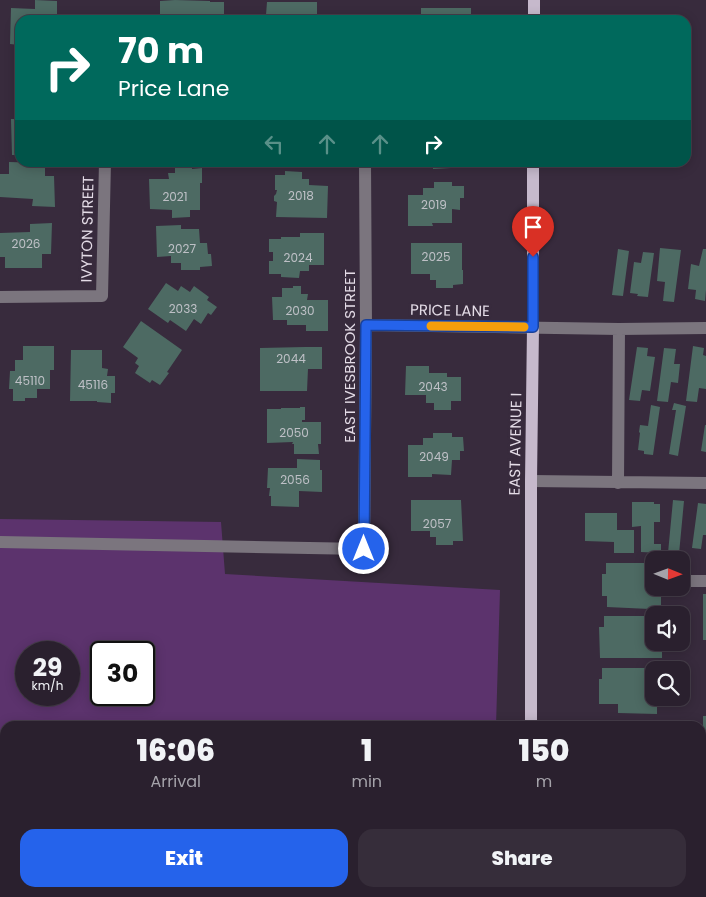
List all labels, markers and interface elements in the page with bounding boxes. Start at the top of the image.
text: 70 m [118,26,204,75]
icon: right [35,35,100,100]
text: Price Lane [118,73,229,104]
icon: left [260,130,288,158]
icon: ahead [313,130,341,158]
icon: ahead [366,130,394,158]
icon: right [419,130,447,158]
street label: IVYTON STREET [76,176,98,282]
house number: 2018 [288,187,314,204]
house number: 2021 [162,188,188,205]
house number: 2019 [421,196,447,213]
pin [512,206,554,257]
icon: arrive [519,213,547,241]
house number: 2026 [12,235,40,252]
house number: 2027 [168,240,196,257]
house number: 2025 [422,248,450,265]
house number: 2024 [284,249,313,266]
street label: EAST IVESBROOK STREET [339,269,360,443]
street label: PRICE LANE [410,299,490,321]
house number: 2033 [169,300,197,317]
house number: 2030 [285,302,315,319]
house number: 2044 [276,350,306,367]
house number: 45110 [15,372,45,389]
house number: 45116 [78,376,108,393]
house number: 2043 [418,378,448,395]
street label: EAST AVENUE I [504,392,526,496]
house number: 2050 [279,424,309,441]
house number: 2049 [419,448,449,465]
house number: 2056 [280,471,310,488]
house number: 2057 [423,515,452,532]
position arrow [337,522,389,574]
north arrow [645,551,690,596]
map controls [645,551,690,706]
button: sound [645,606,690,651]
speed limit sign: 30 [90,641,155,706]
text: 29 [33,650,62,685]
button: search [645,661,690,706]
text: km/h [32,677,63,694]
text: 16:06 [136,729,215,772]
text: 1 [361,729,373,772]
text: 150 [519,729,570,772]
text: Arrival [151,770,201,793]
text: min [351,770,382,793]
text: m [536,770,552,793]
button: Exit [20,829,348,887]
button: Share [358,829,686,887]

